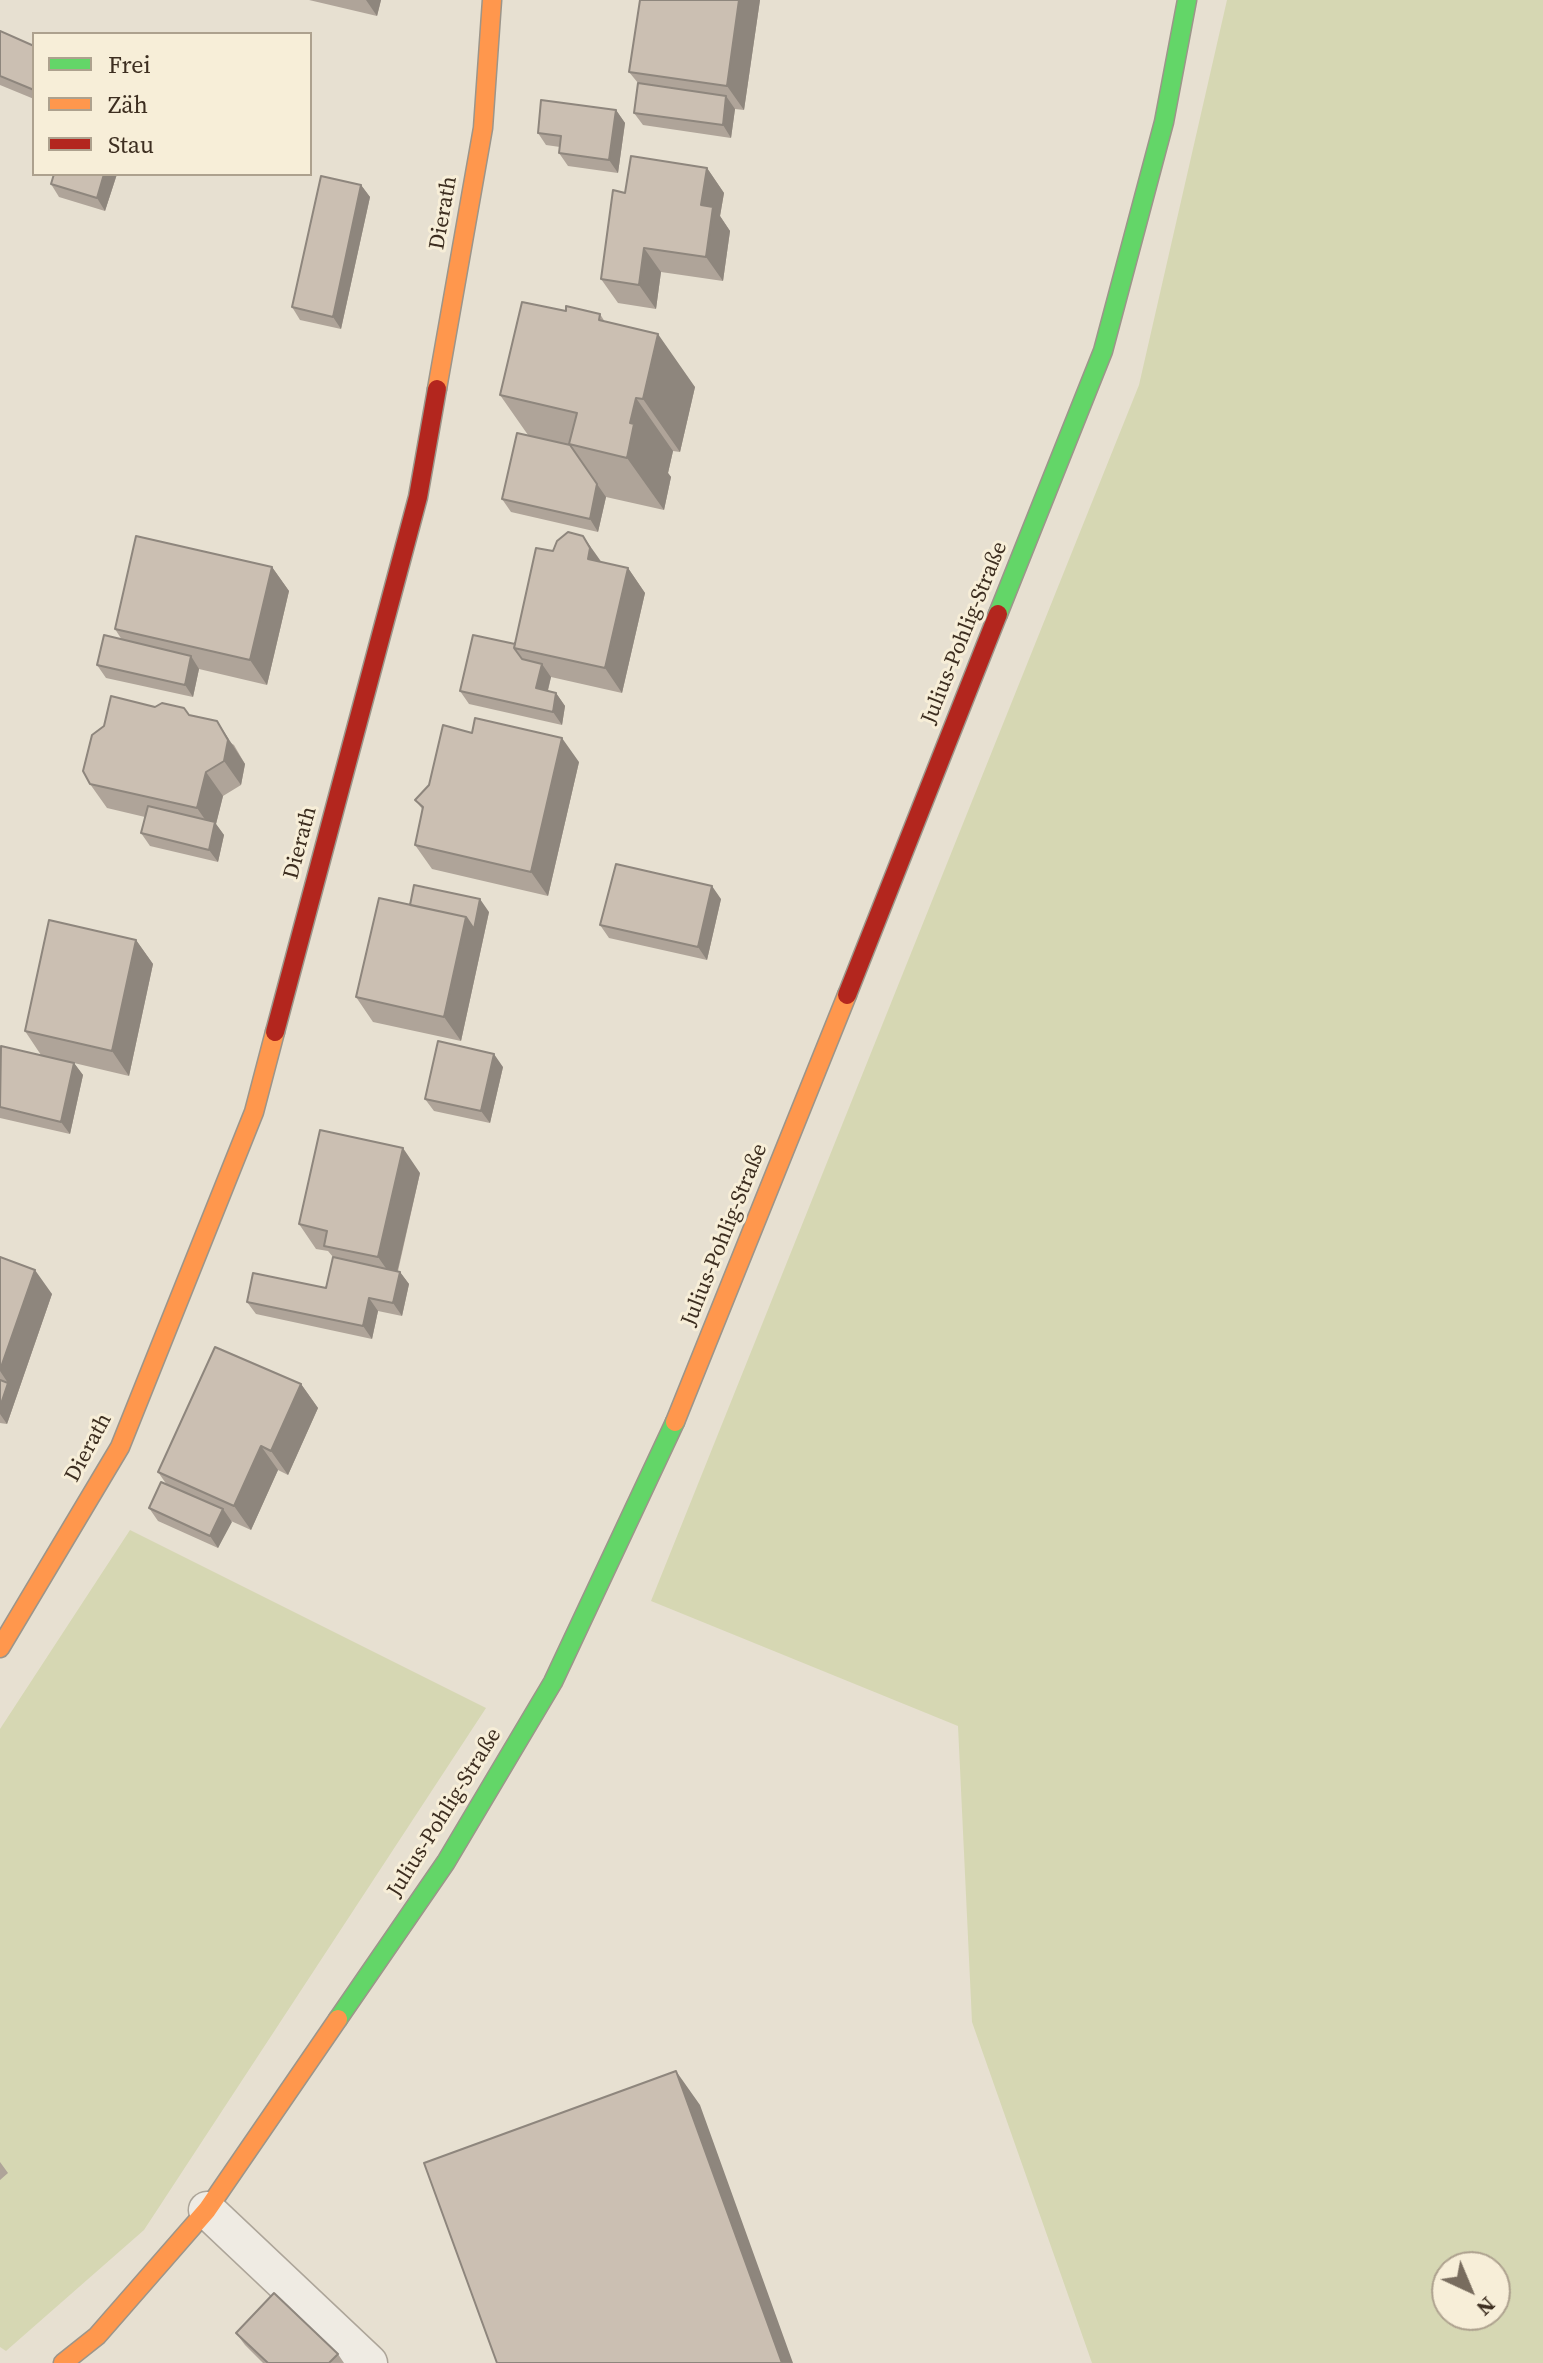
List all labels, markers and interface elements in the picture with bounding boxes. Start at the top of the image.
legend [32,32,312,176]
text: Frei [108,48,151,81]
text: Zäh [108,88,148,121]
text: Stau [108,128,154,161]
street label: Dierath [425,174,463,252]
street label: Julius-Pohlig-Straße [916,538,1014,728]
street label: Dierath [279,804,323,882]
street label: Julius-Pohlig-Straße [676,1140,774,1330]
street label: Dierath [60,1409,118,1487]
street label: Julius-Pohlig-Straße [382,1724,508,1902]
north arrow [1431,2251,1511,2331]
text: N [1470,2290,1502,2323]

